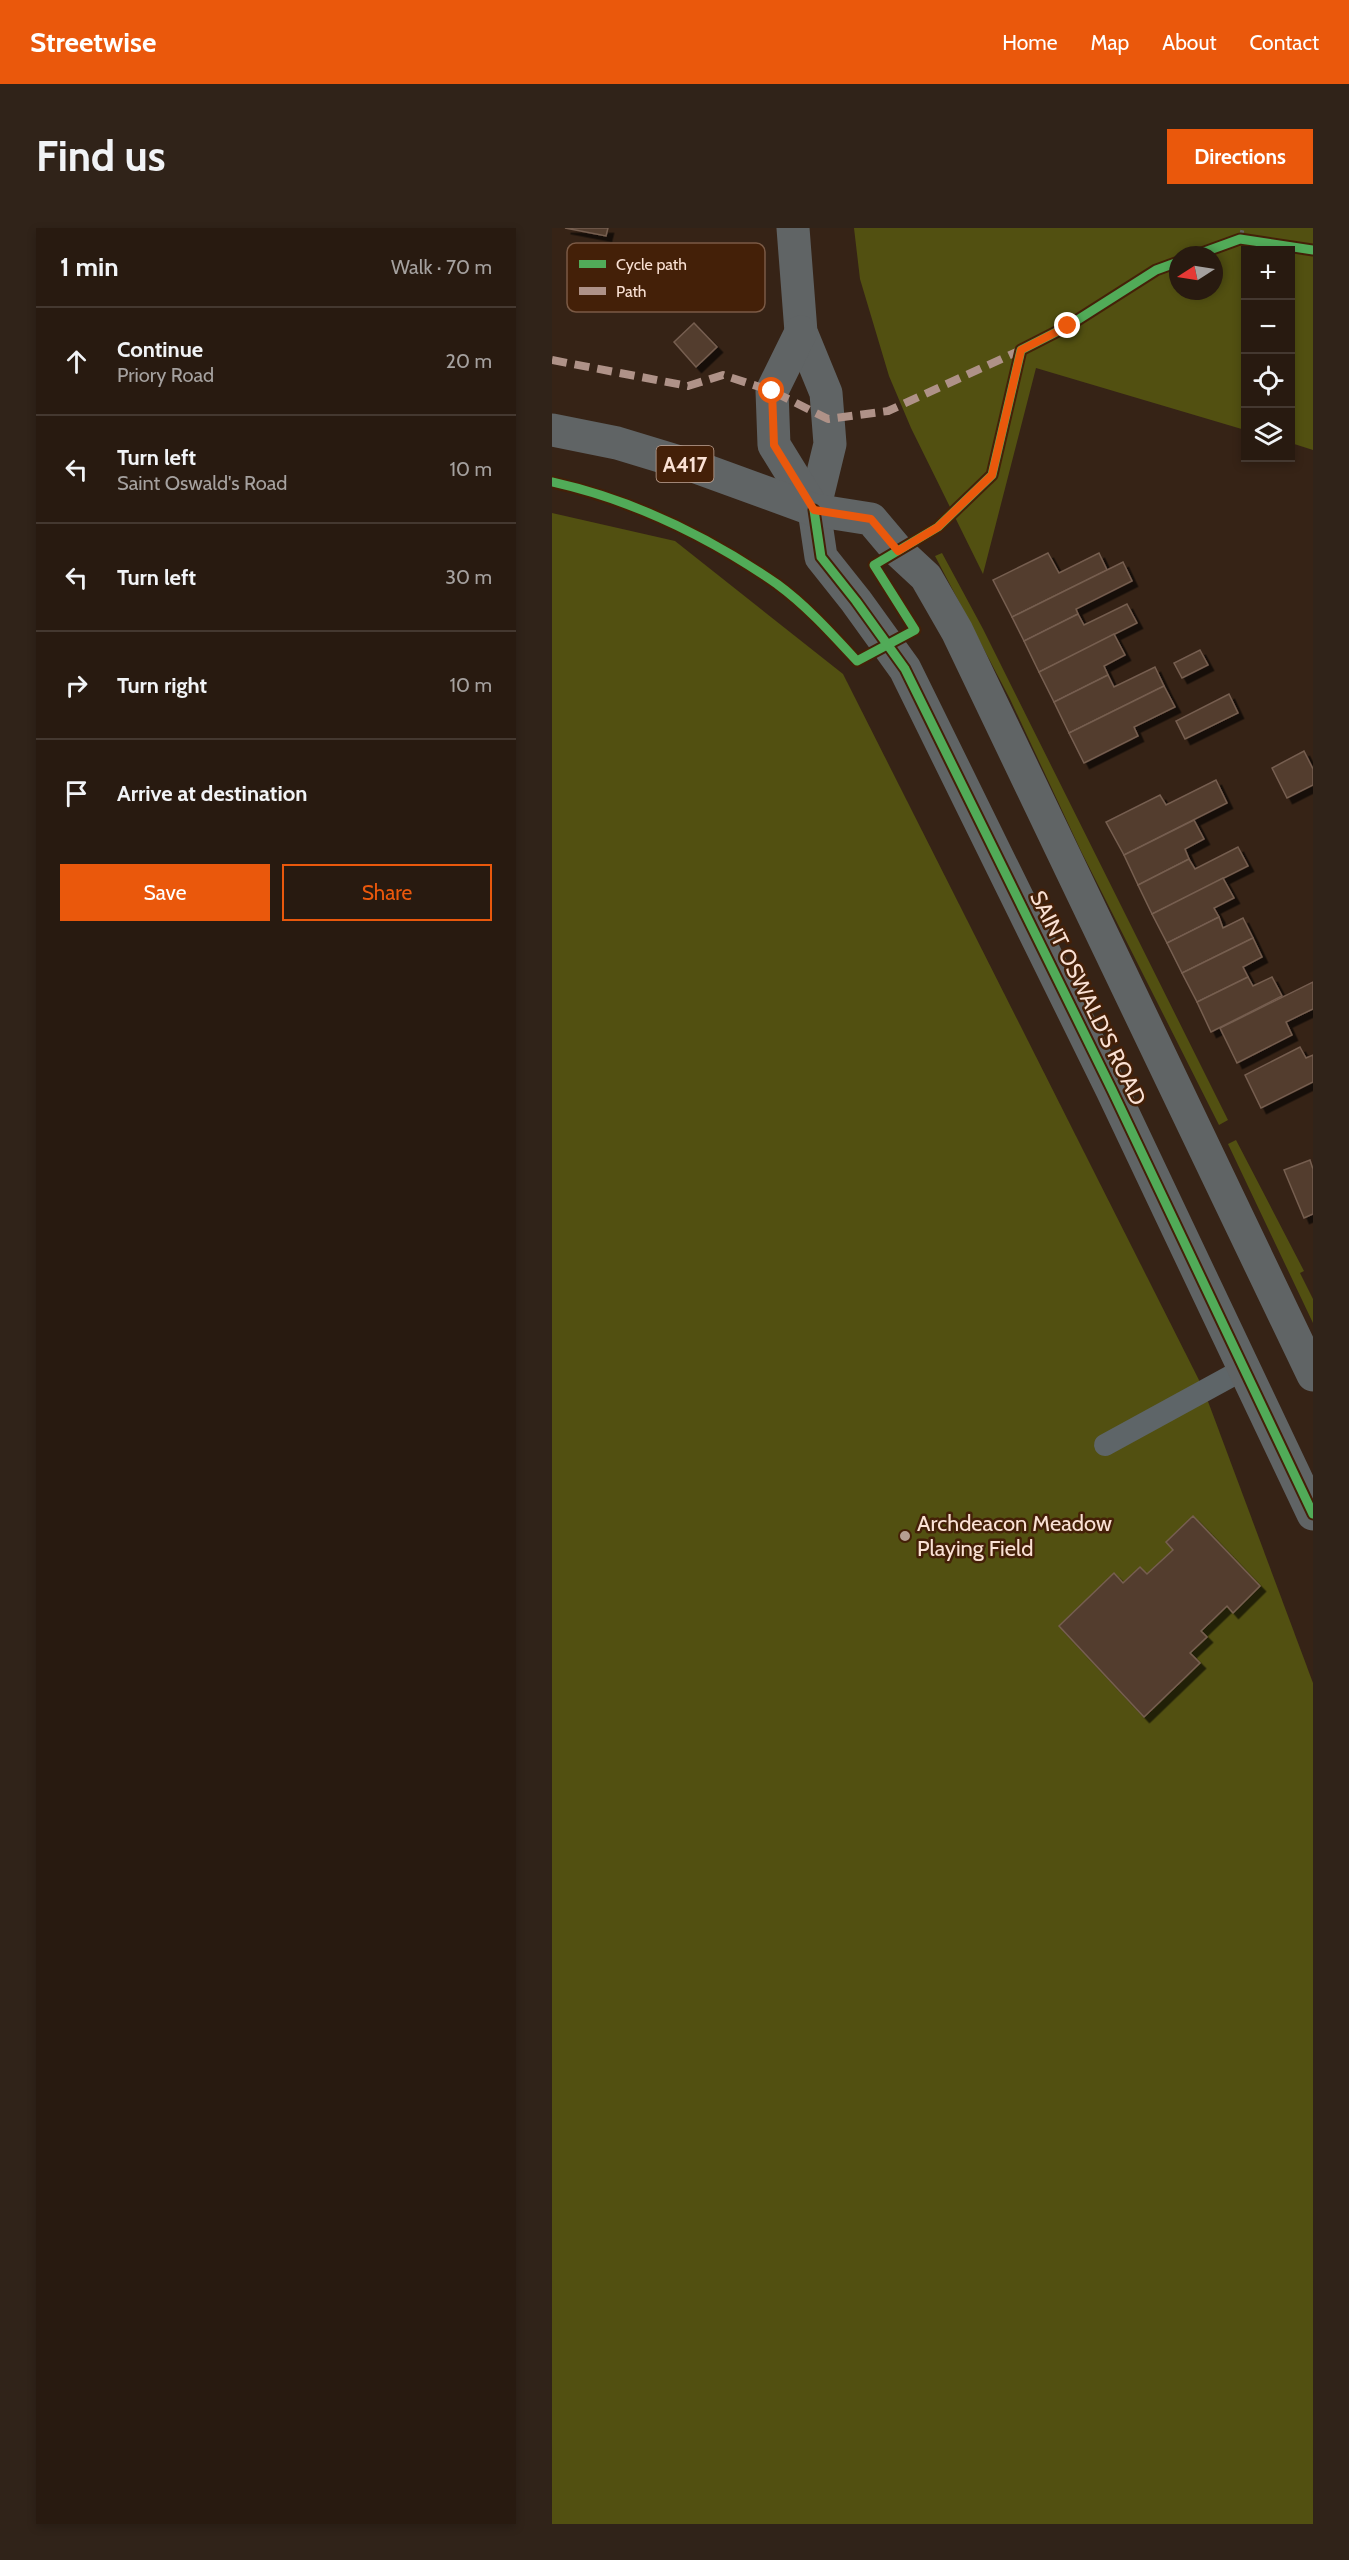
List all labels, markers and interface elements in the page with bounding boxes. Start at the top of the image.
text: Streetwise [30,25,156,59]
text: Home [1002,30,1058,55]
text: Map [1091,30,1129,55]
text: About [1162,30,1216,55]
text: Contact [1249,30,1319,55]
button: Directions [1167,129,1313,184]
text: Find us [36,130,165,182]
legend [567,243,765,312]
north arrow [1169,246,1223,300]
map controls [1241,246,1295,462]
button: + [1241,246,1295,300]
text: 1 min [60,251,119,283]
text: Walk · 70 m [391,255,492,279]
text: Cycle path [616,255,687,274]
text: Path [616,282,647,301]
button: − [1241,300,1295,354]
route end [1054,312,1080,338]
text: Continue [117,336,203,363]
icon: ahead [60,345,93,378]
text: 20 m [446,349,492,373]
button: locate [1241,354,1295,408]
text: Priory Road [117,363,214,387]
route start [758,377,784,403]
button: layers [1241,408,1295,462]
text: Turn left [117,444,196,471]
road number: A417 [656,446,714,482]
icon: left [60,453,93,486]
text: 10 m [449,457,492,481]
text: Saint Oswald's Road [117,471,287,495]
icon: left [60,561,93,594]
text: Turn left [117,564,196,591]
text: 30 m [445,565,492,589]
icon: right [60,669,93,702]
text: Turn right [117,672,207,699]
text: 10 m [449,673,492,697]
icon: arrive [60,777,93,810]
text: Arrive at destination [117,780,307,807]
button: Save [60,864,270,921]
button: Share [282,864,492,921]
street label: SAINT OSWALD'S ROAD [1024,886,1152,1110]
place label: Archdeacon Meadow Playing Field [917,1510,1112,1562]
marker: Archdeacon Meadow Playing Field [898,1529,912,1543]

